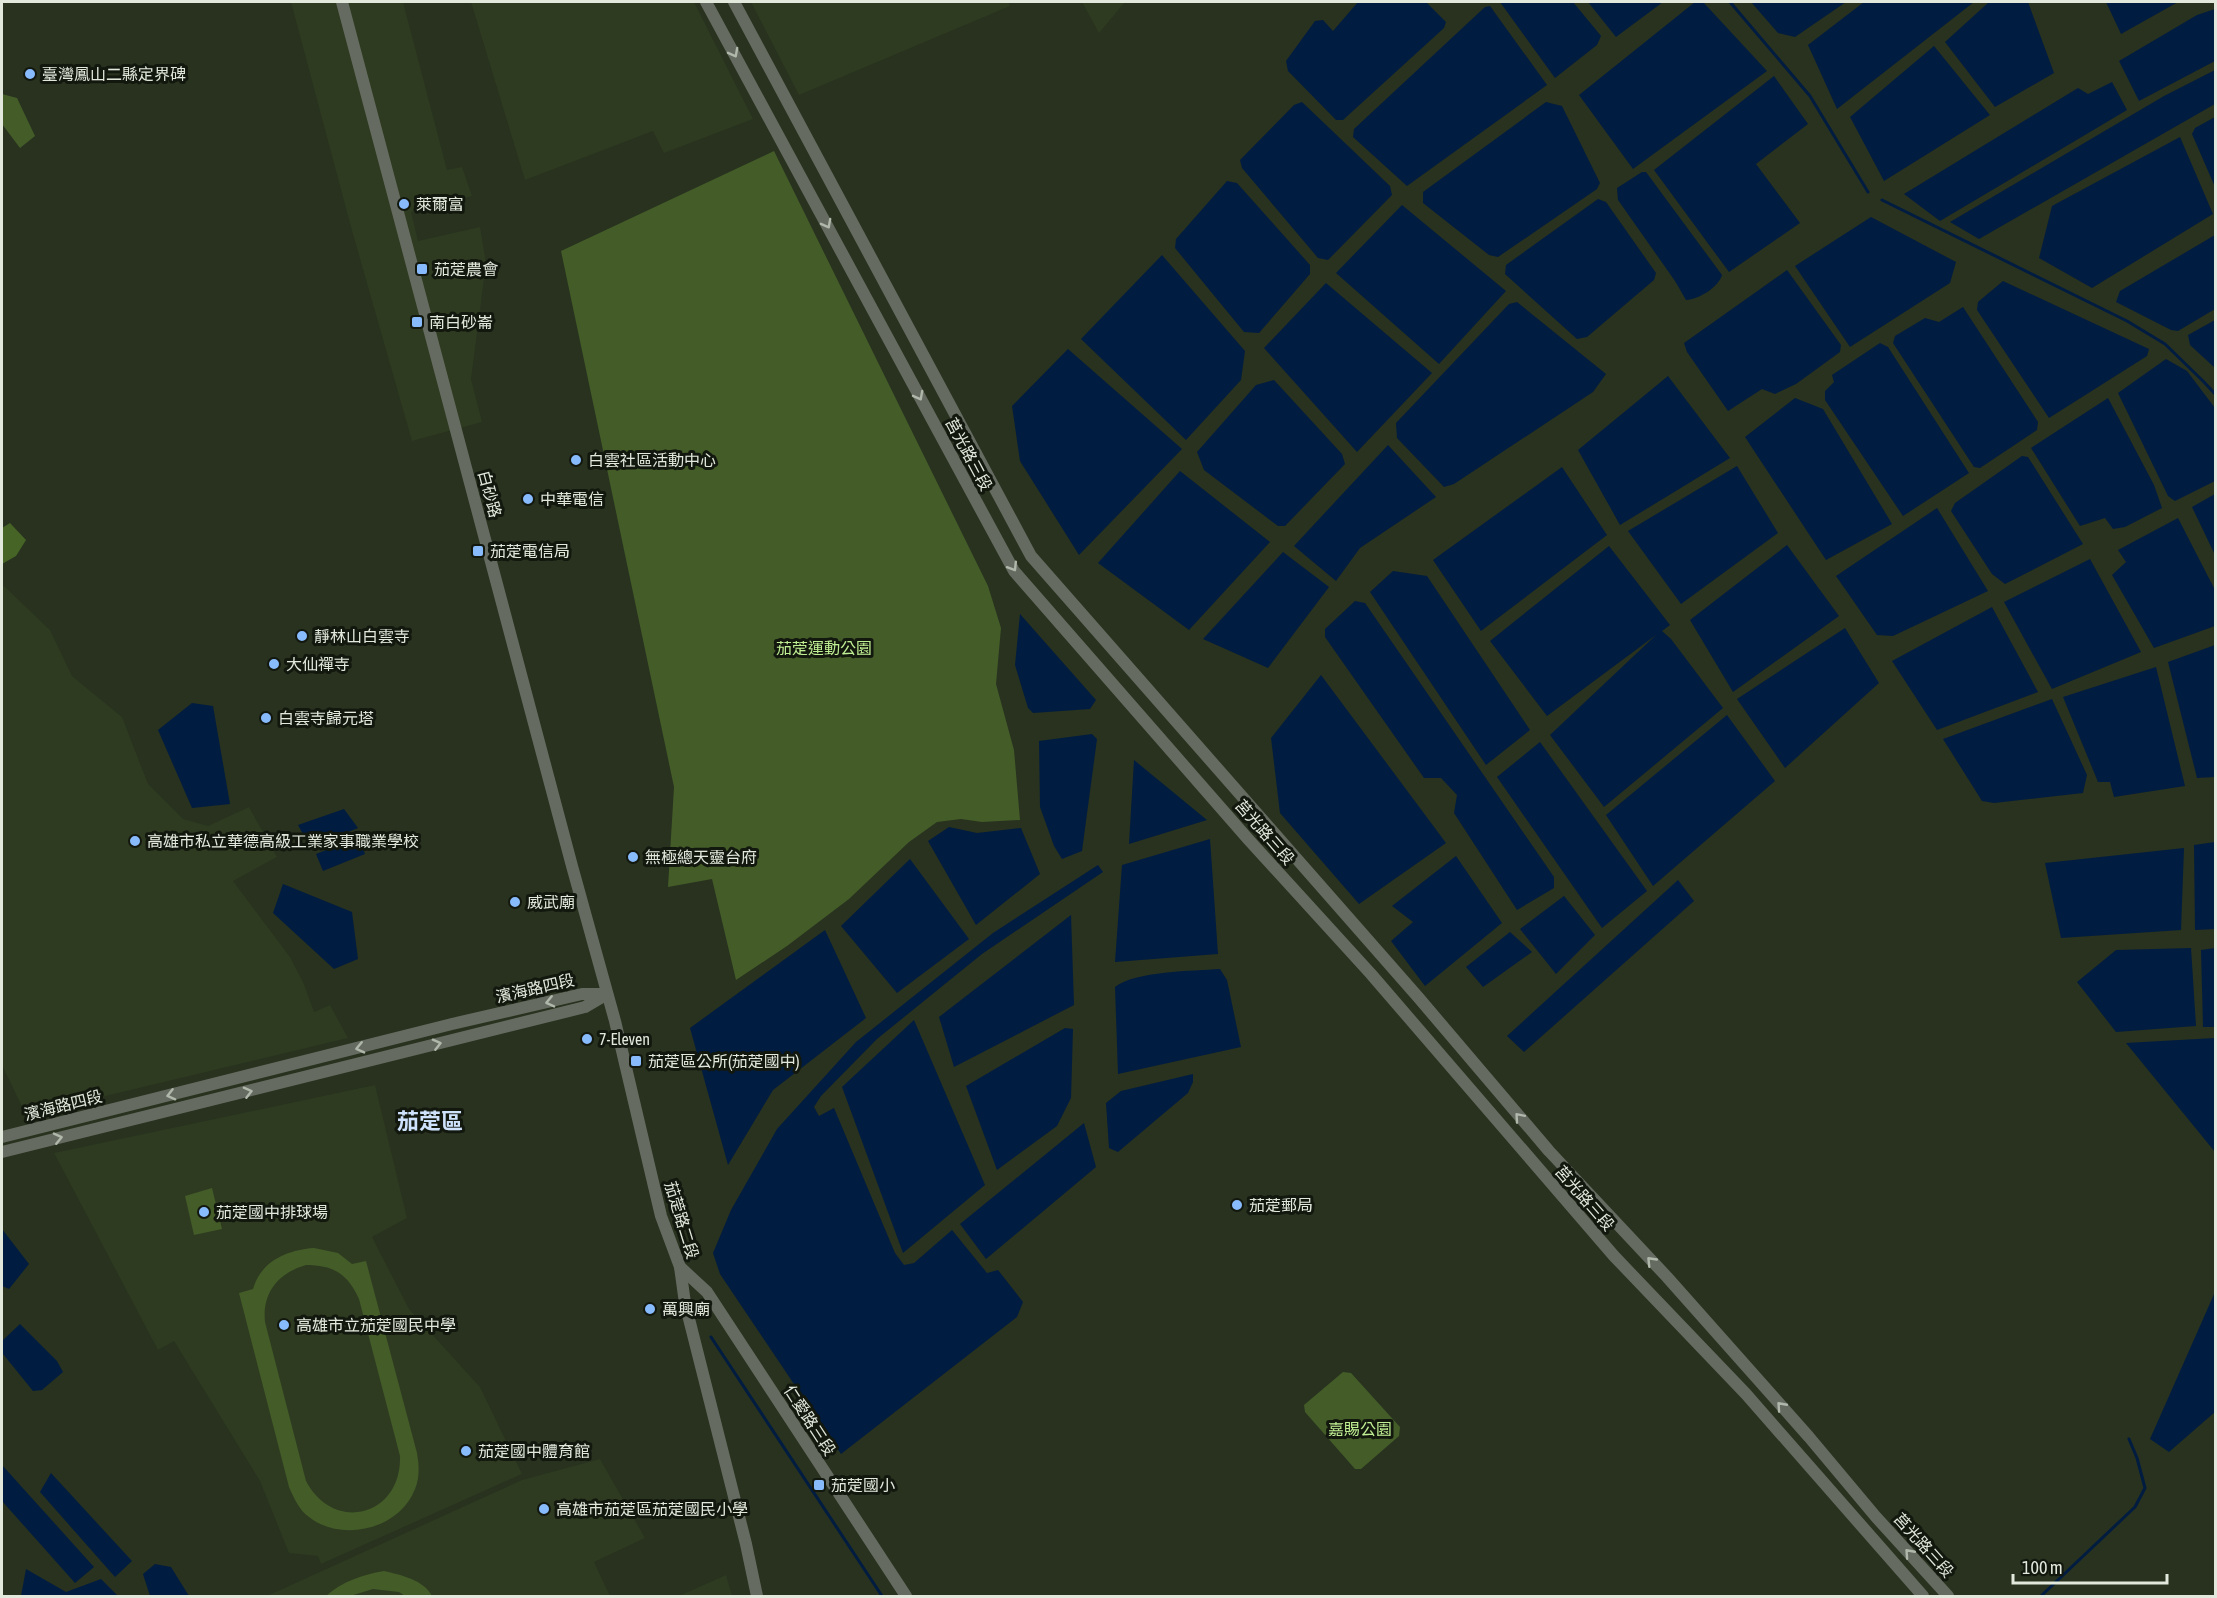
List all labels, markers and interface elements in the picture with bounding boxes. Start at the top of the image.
one-way arrow [727,47,738,57]
place label: 臺灣鳳山二縣定界碑 [42,65,186,83]
marker: 臺灣鳳山二縣定界碑 [23,67,37,81]
place label: 萊爾富 [416,195,464,213]
marker: 萊爾富 [397,197,411,211]
one-way arrow [820,218,831,229]
place label: 茄萣農會 [434,260,498,278]
marker: 茄萣農會 [415,262,429,276]
place label: 南白砂崙 [429,313,493,331]
marker: 南白砂崙 [410,315,424,329]
one-way arrow [912,390,923,400]
street label: 莒光路三段 [942,414,996,494]
place label: 白雲社區活動中心 [588,451,716,469]
marker: 白雲社區活動中心 [569,453,583,467]
street label: 白砂路 [475,468,505,520]
place label: 中華電信 [540,490,604,508]
marker: 中華電信 [521,492,535,506]
place label: 茄萣電信局 [490,542,570,560]
marker: 茄萣電信局 [471,544,485,558]
one-way arrow [1005,561,1017,571]
place label: 靜林山白雲寺 [314,627,410,645]
marker: 靜林山白雲寺 [295,629,309,643]
park label: 茄萣運動公園 [776,639,872,657]
place label: 大仙禪寺 [286,655,350,673]
marker: 大仙禪寺 [267,657,281,671]
place label: 白雲寺歸元塔 [278,709,374,727]
marker: 白雲寺歸元塔 [259,711,273,725]
street label: 莒光路三段 [1232,796,1298,868]
place label: 高雄市私立華德高級工業家事職業學校 [147,832,419,850]
marker: 高雄市私立華德高級工業家事職業學校 [128,834,142,848]
place label: 無極總天靈台府 [645,848,757,866]
marker: 無極總天靈台府 [626,850,640,864]
place label: 威武廟 [527,893,575,911]
marker: 威武廟 [508,895,522,909]
street label: 濱海路四段 [494,970,576,1006]
one-way arrow [545,994,555,1007]
place label: 7-Eleven [599,1030,650,1048]
marker: 7-Eleven [580,1032,594,1046]
one-way arrow [432,1039,442,1052]
one-way arrow [355,1041,365,1054]
place label: 茄萣區公所(茄萣國中) [648,1052,800,1071]
marker: 茄萣區公所(茄萣國中) [629,1054,643,1068]
street label: 濱海路四段 [22,1087,104,1123]
one-way arrow [166,1087,176,1100]
one-way arrow [243,1087,253,1100]
district label: 茄萣區 [397,1108,463,1134]
one-way arrow [1515,1113,1526,1124]
one-way arrow [53,1133,63,1146]
street label: 莒光路三段 [1552,1162,1618,1234]
street label: 茄萣路二段 [662,1179,702,1261]
place label: 茄萣郵局 [1249,1196,1313,1214]
marker: 茄萣郵局 [1230,1198,1244,1212]
place label: 茄萣國中排球場 [216,1203,328,1221]
marker: 茄萣國中排球場 [197,1205,211,1219]
one-way arrow [1647,1257,1658,1267]
place label: 萬興廟 [662,1300,710,1318]
marker: 萬興廟 [643,1302,657,1316]
place label: 高雄市立茄萣國民中學 [296,1316,456,1334]
marker: 高雄市立茄萣國民中學 [277,1318,291,1332]
street label: 仁愛路三段 [781,1382,839,1458]
one-way arrow [1777,1402,1788,1413]
park label: 嘉賜公園 [1328,1420,1392,1438]
place label: 茄萣國中體育館 [478,1442,590,1460]
marker: 茄萣國中體育館 [459,1444,473,1458]
place label: 茄萣國小 [831,1476,895,1494]
marker: 茄萣國小 [812,1478,826,1492]
place label: 高雄市茄萣區茄萣國民小學 [556,1500,748,1518]
marker: 高雄市茄萣區茄萣國民小學 [537,1502,551,1516]
street label: 莒光路三段 [1891,1509,1957,1581]
scale bar [2013,1547,2168,1585]
one-way arrow [1905,1550,1916,1560]
text: 100 m [2022,1557,2063,1578]

